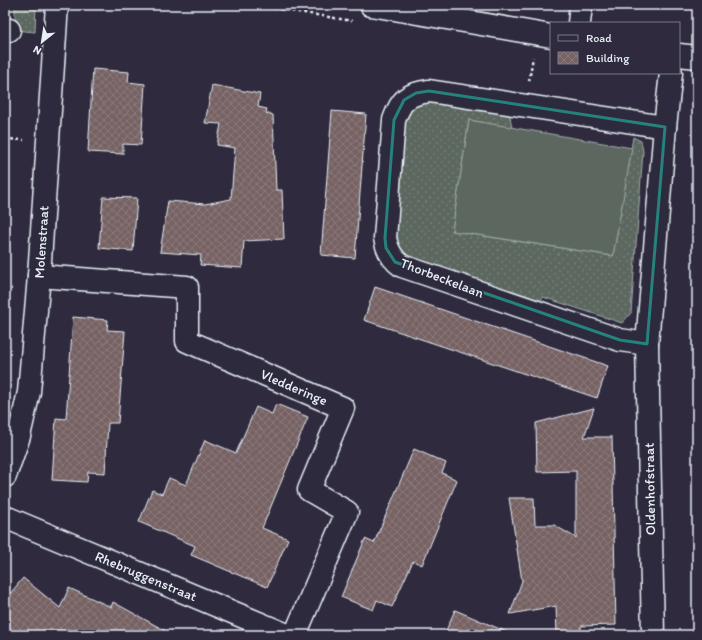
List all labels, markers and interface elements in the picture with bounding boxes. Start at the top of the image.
north arrow [22,22,62,62]
legend [550,22,680,74]
text: Road [586,31,612,45]
text: N [31,43,44,58]
text: Building [586,51,630,65]
street label: Molenstraat [30,205,52,279]
street label: Thorbeckelaan [398,254,486,302]
street label: Vledderinge [258,365,330,409]
street label: Oldenhofstraat [641,442,659,536]
street label: Rhebruggenstraat [93,547,200,605]

